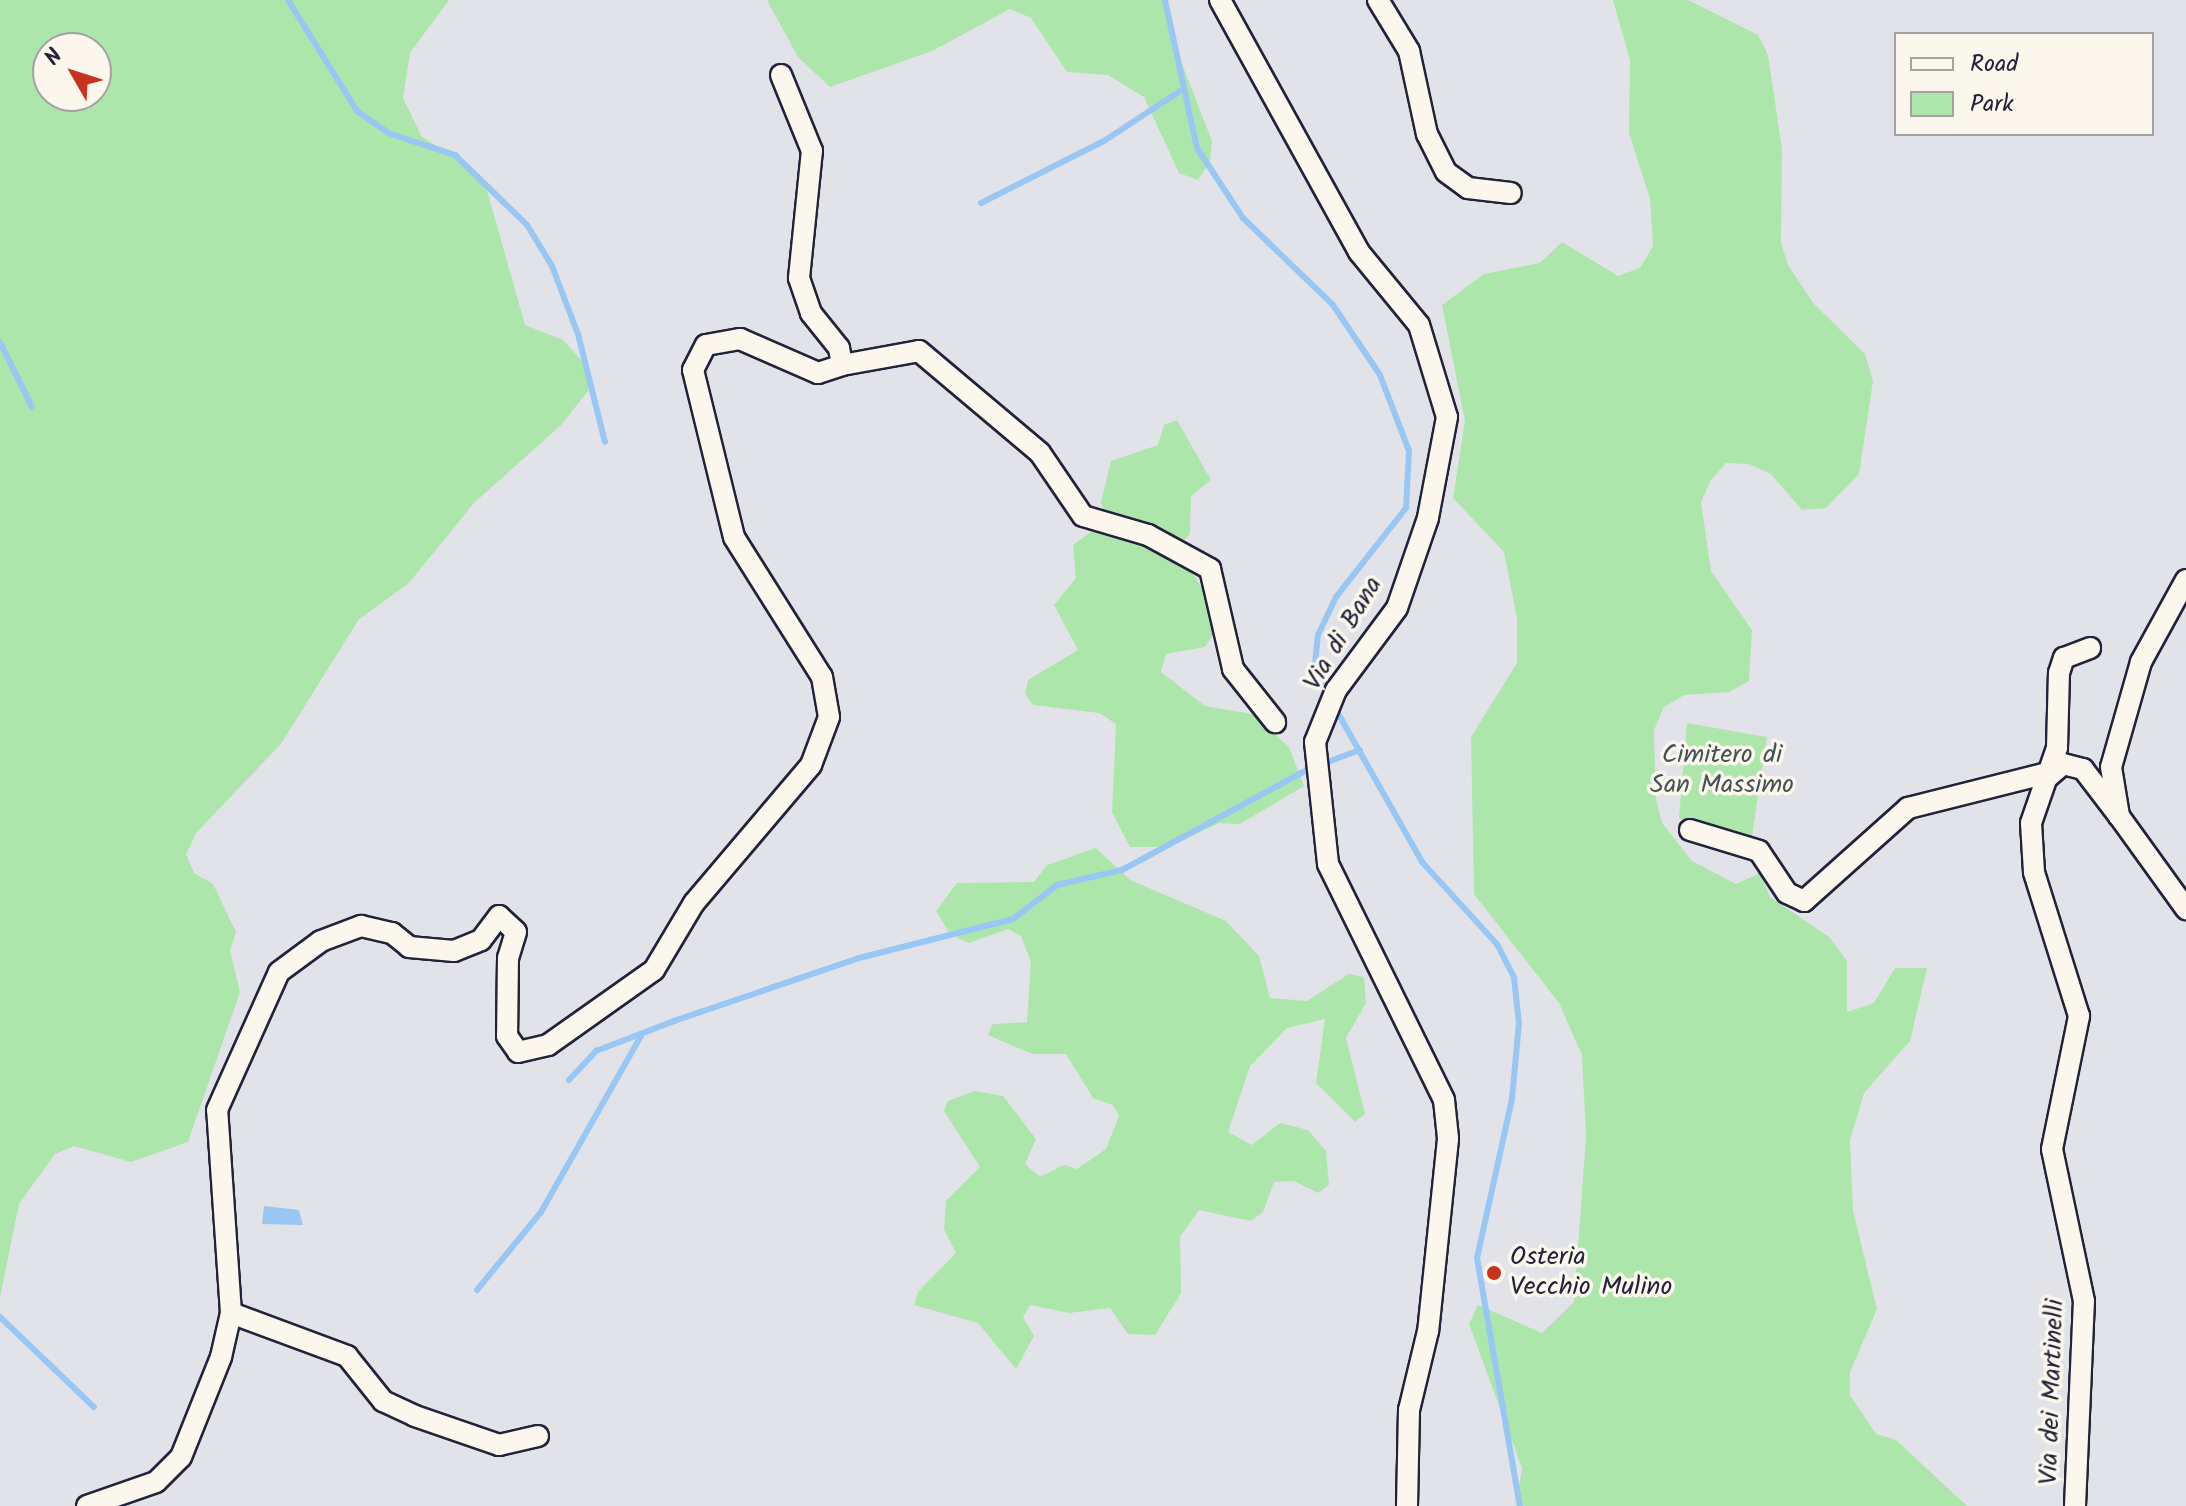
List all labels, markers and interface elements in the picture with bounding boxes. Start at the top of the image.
north arrow [32,32,112,112]
legend [1894,32,2154,136]
text: N [37,41,72,74]
text: Road [1970,45,2018,84]
text: Park [1970,85,2014,124]
street label: Via di Bana [1298,572,1390,696]
park label: Cimitero di San Massimo [1650,740,1794,802]
place label: Osteria Vecchio Mulino [1510,1242,1672,1304]
marker: Osteria Vecchio Mulino [1485,1264,1503,1282]
street label: Via dei Martinelli [2034,1299,2072,1485]

